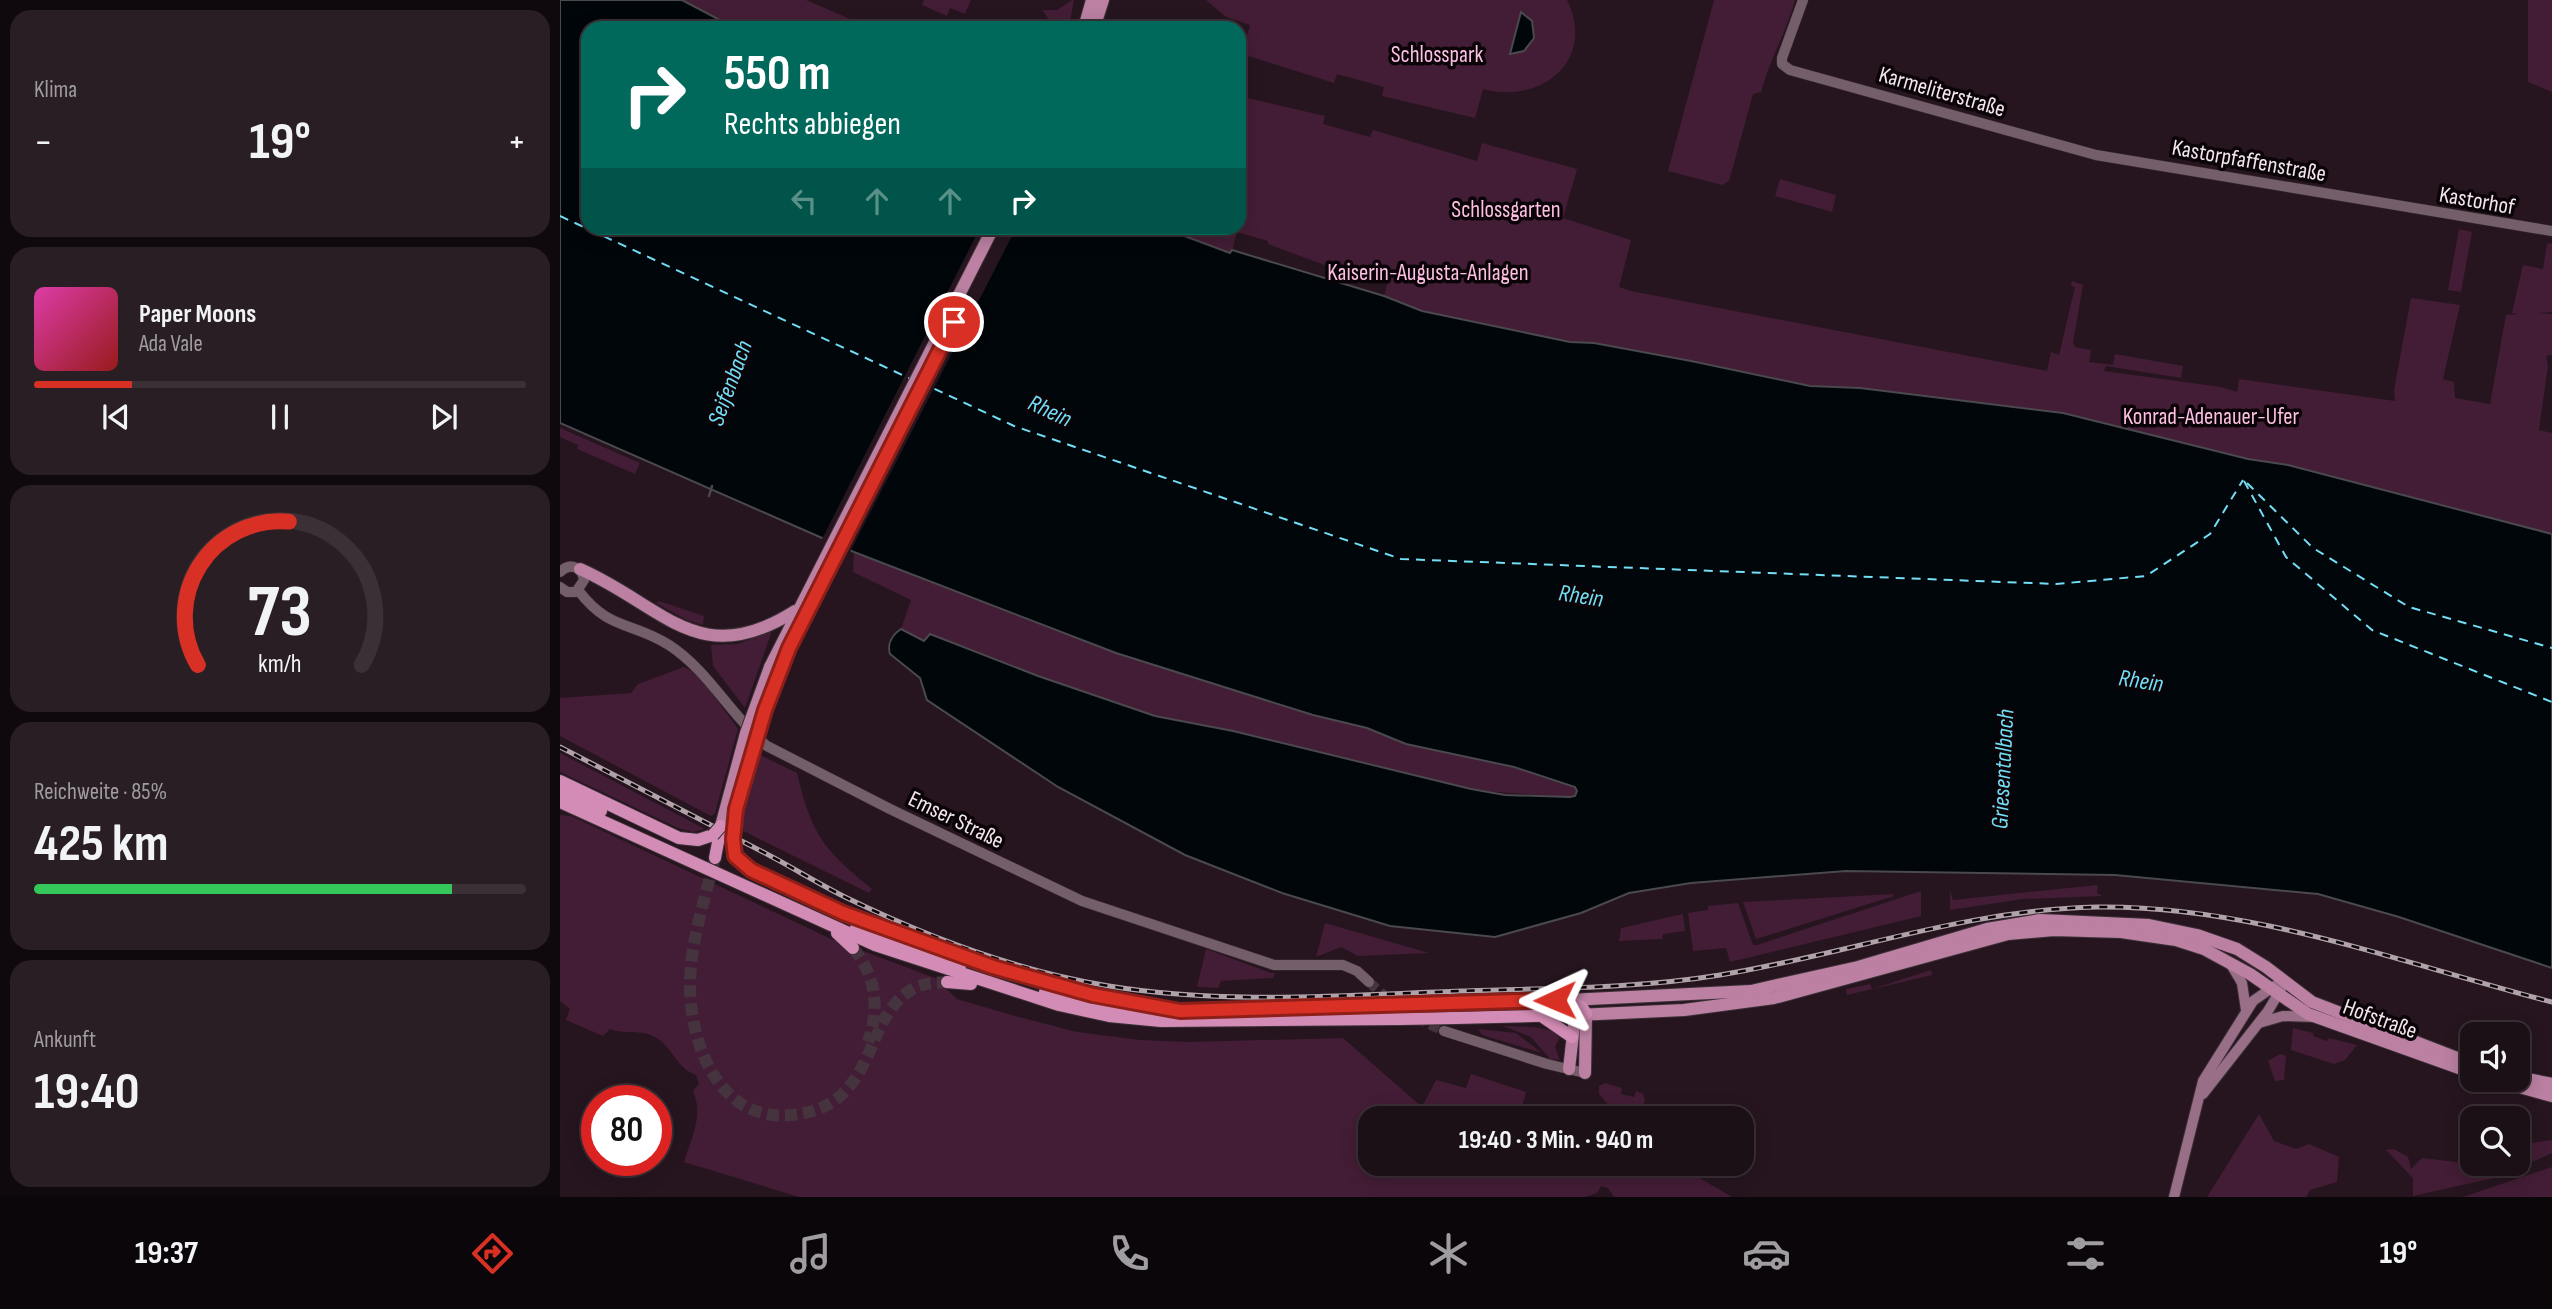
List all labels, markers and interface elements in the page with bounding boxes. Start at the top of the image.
park label: Schlosspark [1391,41,1484,69]
text: 550 m [724,45,830,104]
icon: right [609,49,700,140]
street label: Karmeliterstraße [1875,61,2009,123]
text: Klima [34,76,77,104]
text: Rechts abbiegen [724,105,901,144]
text: 19° [249,111,311,174]
text: − [34,120,53,165]
text: + [507,120,526,165]
street label: Kastorpfaffenstraße [2170,134,2328,188]
street label: Kastorhof [2437,181,2517,221]
icon: left [785,182,823,220]
icon: ahead [858,182,896,220]
icon: ahead [931,182,969,220]
icon: right [1004,182,1042,220]
park label: Schlossgarten [1451,196,1561,224]
park label: Kaiserin-Augusta-Anlagen [1327,259,1529,287]
pin [924,292,984,352]
text: Paper Moons [139,299,256,330]
icon: arrive [935,303,973,341]
text: Ada Vale [139,330,203,358]
water label: Seifenbach [701,336,759,430]
water label: Rhein [1024,388,1076,434]
icon: previous [97,398,135,436]
icon: pause [261,398,299,436]
icon: next [425,398,463,436]
park label: Konrad-Adenauer-Ufer [2123,403,2300,431]
text: 73 [248,569,312,657]
water label: Rhein [1557,578,1605,614]
text: km/h [258,648,302,679]
water label: Rhein [2117,663,2165,699]
water label: Griesentalbach [1985,708,2021,830]
text: Reichweite · 85% [34,778,167,806]
street label: Emser Straße [904,785,1008,855]
text: 425 km [34,813,168,876]
position arrow [1518,963,1592,1037]
street label: Hofstraße [2339,993,2421,1045]
map controls [2460,1022,2530,1176]
button: sound [2460,1022,2530,1092]
text: Ankunft [34,1026,96,1054]
text: 19:40 [34,1061,140,1124]
speed limit sign: 80 [581,1085,672,1176]
button: search [2460,1106,2530,1176]
text: 19:40 · 3 Min. · 940 m [1459,1125,1653,1156]
icon: directions [468,1229,517,1278]
icon: music [786,1229,835,1278]
icon: phone [1105,1229,1154,1278]
icon: climate [1424,1229,1473,1278]
icon: car [1742,1229,1791,1278]
icon: filters [2061,1229,2110,1278]
text: 19:37 [135,1234,198,1273]
text: 19° [2379,1234,2417,1273]

